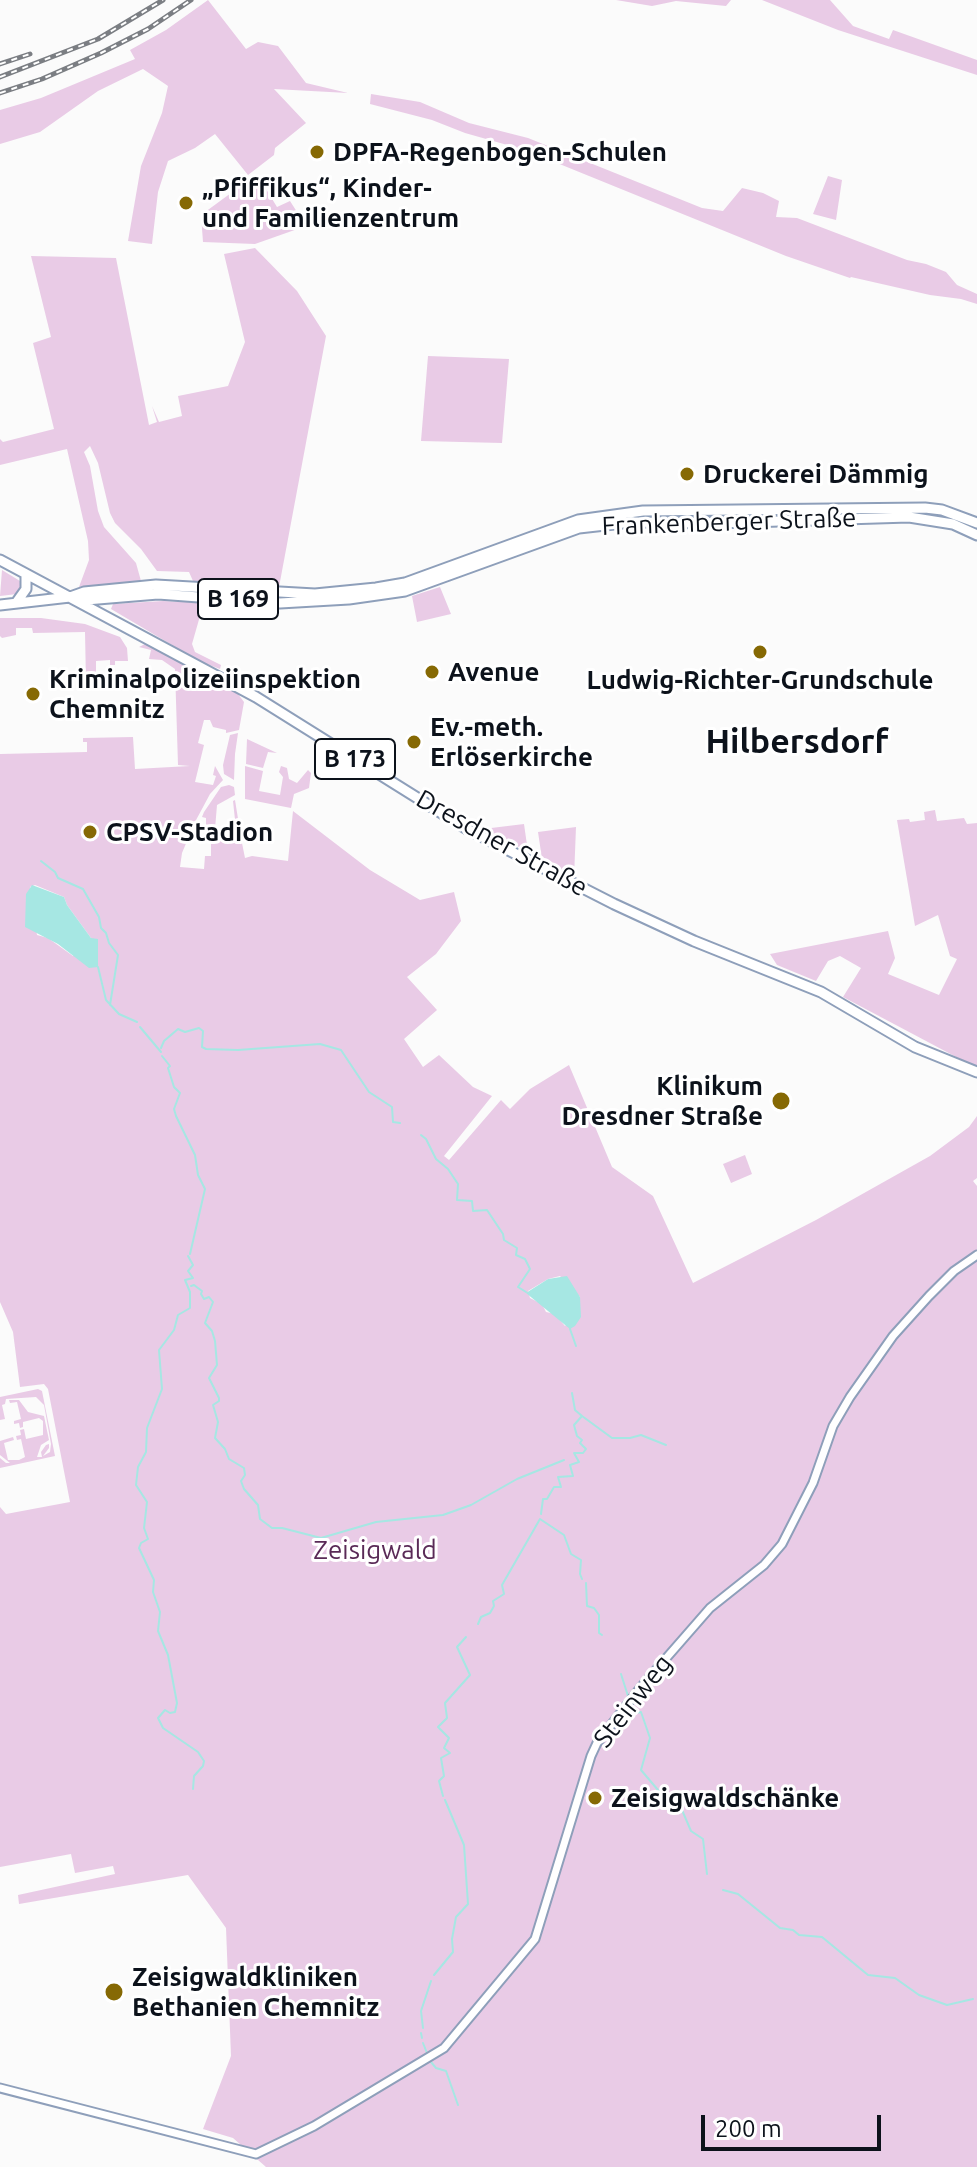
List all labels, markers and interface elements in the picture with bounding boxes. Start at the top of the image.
place label: DPFA-Regenbogen-Schulen [333,136,667,168]
marker: DPFA-Regenbogen-Schulen [308,143,326,161]
place label: „Pfiffikus“, Kinder- und Familienzentrum [202,172,459,234]
marker: „Pfiffikus“, Kinder- und Familienzentrum [177,194,195,212]
place label: Druckerei Dämmig [703,458,929,490]
marker: Druckerei Dämmig [678,465,696,483]
street label: Frankenberger Straße [601,502,857,542]
road number: B 169 [198,579,278,619]
marker: Ludwig-Richter-Grundschule [751,643,769,661]
place label: Avenue [448,656,540,688]
place label: Kriminalpolizeiinspektion Chemnitz [49,663,361,724]
marker: Avenue [423,663,441,681]
place label: Ludwig-Richter-Grundschule [587,664,933,696]
marker: Kriminalpolizeiinspektion Chemnitz [24,685,42,703]
place label: Ev.-meth. Erlöserkirche [430,711,593,772]
district label: Hilbersdorf [705,722,889,762]
marker: Ev.-meth. Erlöserkirche [405,733,423,751]
road number: B 173 [315,739,395,779]
street label: Dresdner Straße [411,783,593,903]
place label: CPSV-Stadion [106,816,273,848]
marker: CPSV-Stadion [81,823,99,841]
place label: Klinikum Dresdner Straße [561,1070,763,1132]
marker: Klinikum Dresdner Straße [770,1090,792,1112]
park label: Zeisigwald [313,1534,437,1566]
street label: Steinweg [587,1649,679,1753]
place label: Zeisigwaldschänke [611,1782,839,1814]
marker: Zeisigwaldschänke [586,1789,604,1807]
place label: Zeisigwaldkliniken Bethanien Chemnitz [132,1961,379,2022]
marker: Zeisigwaldkliniken Bethanien Chemnitz [103,1981,125,2003]
scale bar [705,2099,885,2149]
text: 200 m [715,2115,782,2142]

